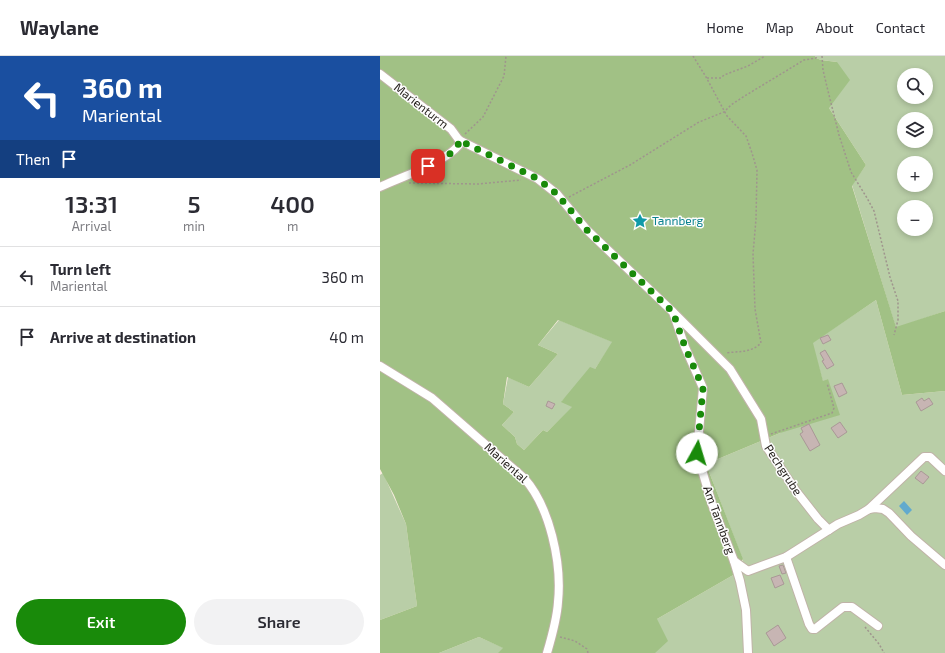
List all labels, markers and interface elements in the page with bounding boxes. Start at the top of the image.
text: Waylane [20,16,99,39]
text: Home [707,19,744,36]
text: Map [766,19,794,36]
text: About [816,19,854,36]
text: Contact [876,19,925,36]
map controls [897,68,933,236]
button: search [897,68,933,104]
text: 360 m [82,70,163,104]
icon: left [16,72,68,124]
street label: Marienturm [392,80,452,131]
text: Mariental [82,104,162,126]
button: layers [897,112,933,148]
icon: arrive [58,148,80,170]
pin [411,149,445,183]
text: Then [16,150,50,168]
icon: arrive [417,155,439,177]
button: + [897,156,933,192]
text: 13:31 [65,189,118,218]
text: 5 [188,189,201,218]
text: 400 [270,189,315,218]
button: − [897,200,933,236]
place icon: Tannberg [631,212,649,230]
place label: Tannberg [652,213,703,227]
text: Arrival [72,218,111,234]
text: min [183,218,205,234]
text: m [287,218,298,234]
text: Turn left [50,260,111,278]
icon: left [16,266,38,288]
text: 360 m [322,268,364,286]
text: Mariental [50,278,107,294]
icon: arrive [16,326,38,348]
text: Arrive at destination [50,328,196,346]
text: 40 m [329,328,364,346]
position arrow [676,432,718,474]
street label: Mariental [482,439,531,485]
street label: Pechgrube [762,441,805,498]
street label: Am Tannberg [701,484,739,556]
button: Exit [16,599,186,645]
button: Share [194,599,364,645]

